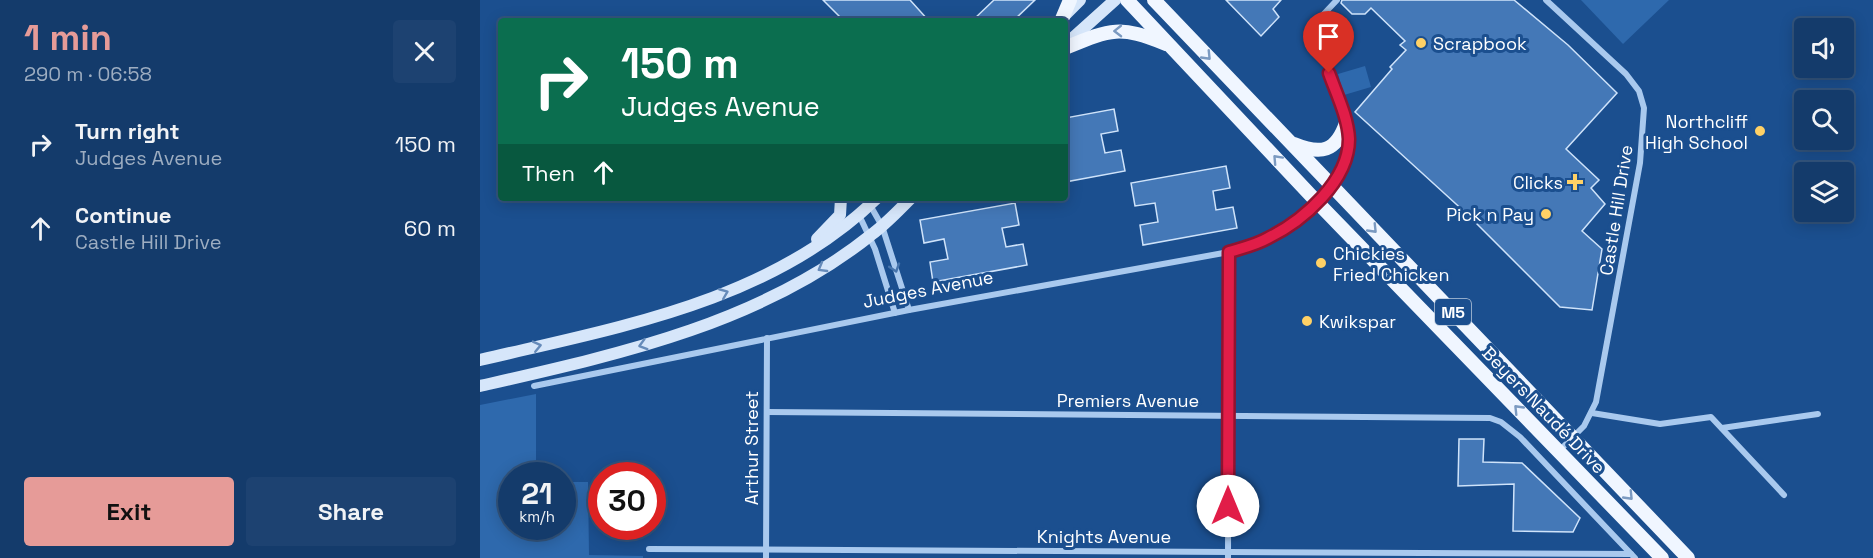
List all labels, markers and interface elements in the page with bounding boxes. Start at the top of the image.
pin [1303,11,1354,73]
text: 1 min [24,15,112,61]
map controls [1794,18,1854,222]
button: sound [1794,18,1854,78]
button: close [393,20,456,83]
icon: arrive [1312,20,1345,53]
one-way arrow [1113,25,1122,37]
place label: Scrapbook [1433,32,1527,55]
marker: Scrapbook [1414,36,1428,50]
text: 150 m [621,37,739,90]
icon: right [522,42,600,120]
one-way arrow [1200,49,1211,60]
text: 290 m · 06:58 [24,61,152,87]
text: Judges Avenue [621,89,820,124]
button: search [1794,90,1854,150]
place label: Northcliff High School [1645,110,1748,154]
text: Turn right [75,117,180,145]
marker: Northcliff High School [1753,124,1767,138]
icon: right [24,128,57,161]
text: 150 m [395,130,456,158]
street label: Castle Hill Drive [1594,143,1638,277]
text: Judges Avenue [75,145,222,171]
one-way arrow [1273,155,1284,166]
icon: ahead [587,156,620,189]
text: Then [522,159,575,187]
button: layers [1794,162,1854,222]
place label: Clicks [1513,171,1563,194]
marker: Clicks [1568,175,1582,189]
text: Continue [75,201,171,229]
place label: Pick n Pay [1446,203,1534,226]
marker: Pick n Pay [1539,207,1553,221]
icon: ahead [24,212,57,245]
text: 60 m [404,214,456,242]
one-way arrow [1365,221,1376,232]
text: Castle Hill Drive [75,229,222,255]
place label: Chickies Fried Chicken [1333,242,1449,286]
marker: Chickies Fried Chicken [1314,256,1328,270]
one-way arrow [818,261,828,273]
one-way arrow [888,262,900,273]
street label: Judges Avenue [861,265,995,313]
one-way arrow [718,288,729,300]
road number: M5 [1435,299,1471,325]
place label: Kwikspar [1319,310,1396,333]
marker: Kwikspar [1300,314,1314,328]
one-way arrow [638,338,649,350]
one-way arrow [532,341,542,354]
street label: Beyers Naudé Drive [1477,342,1611,478]
street label: Premiers Avenue [1057,389,1199,412]
street label: Arthur Street [740,391,763,505]
one-way arrow [1515,405,1526,416]
speed limit sign: 30 [588,462,666,540]
text: 21 [521,474,553,513]
position arrow [1196,474,1260,538]
button: Exit [24,477,234,546]
button: Share [246,477,456,546]
one-way arrow [1621,489,1632,500]
text: km/h [519,507,555,526]
street label: Knights Avenue [1037,525,1171,548]

